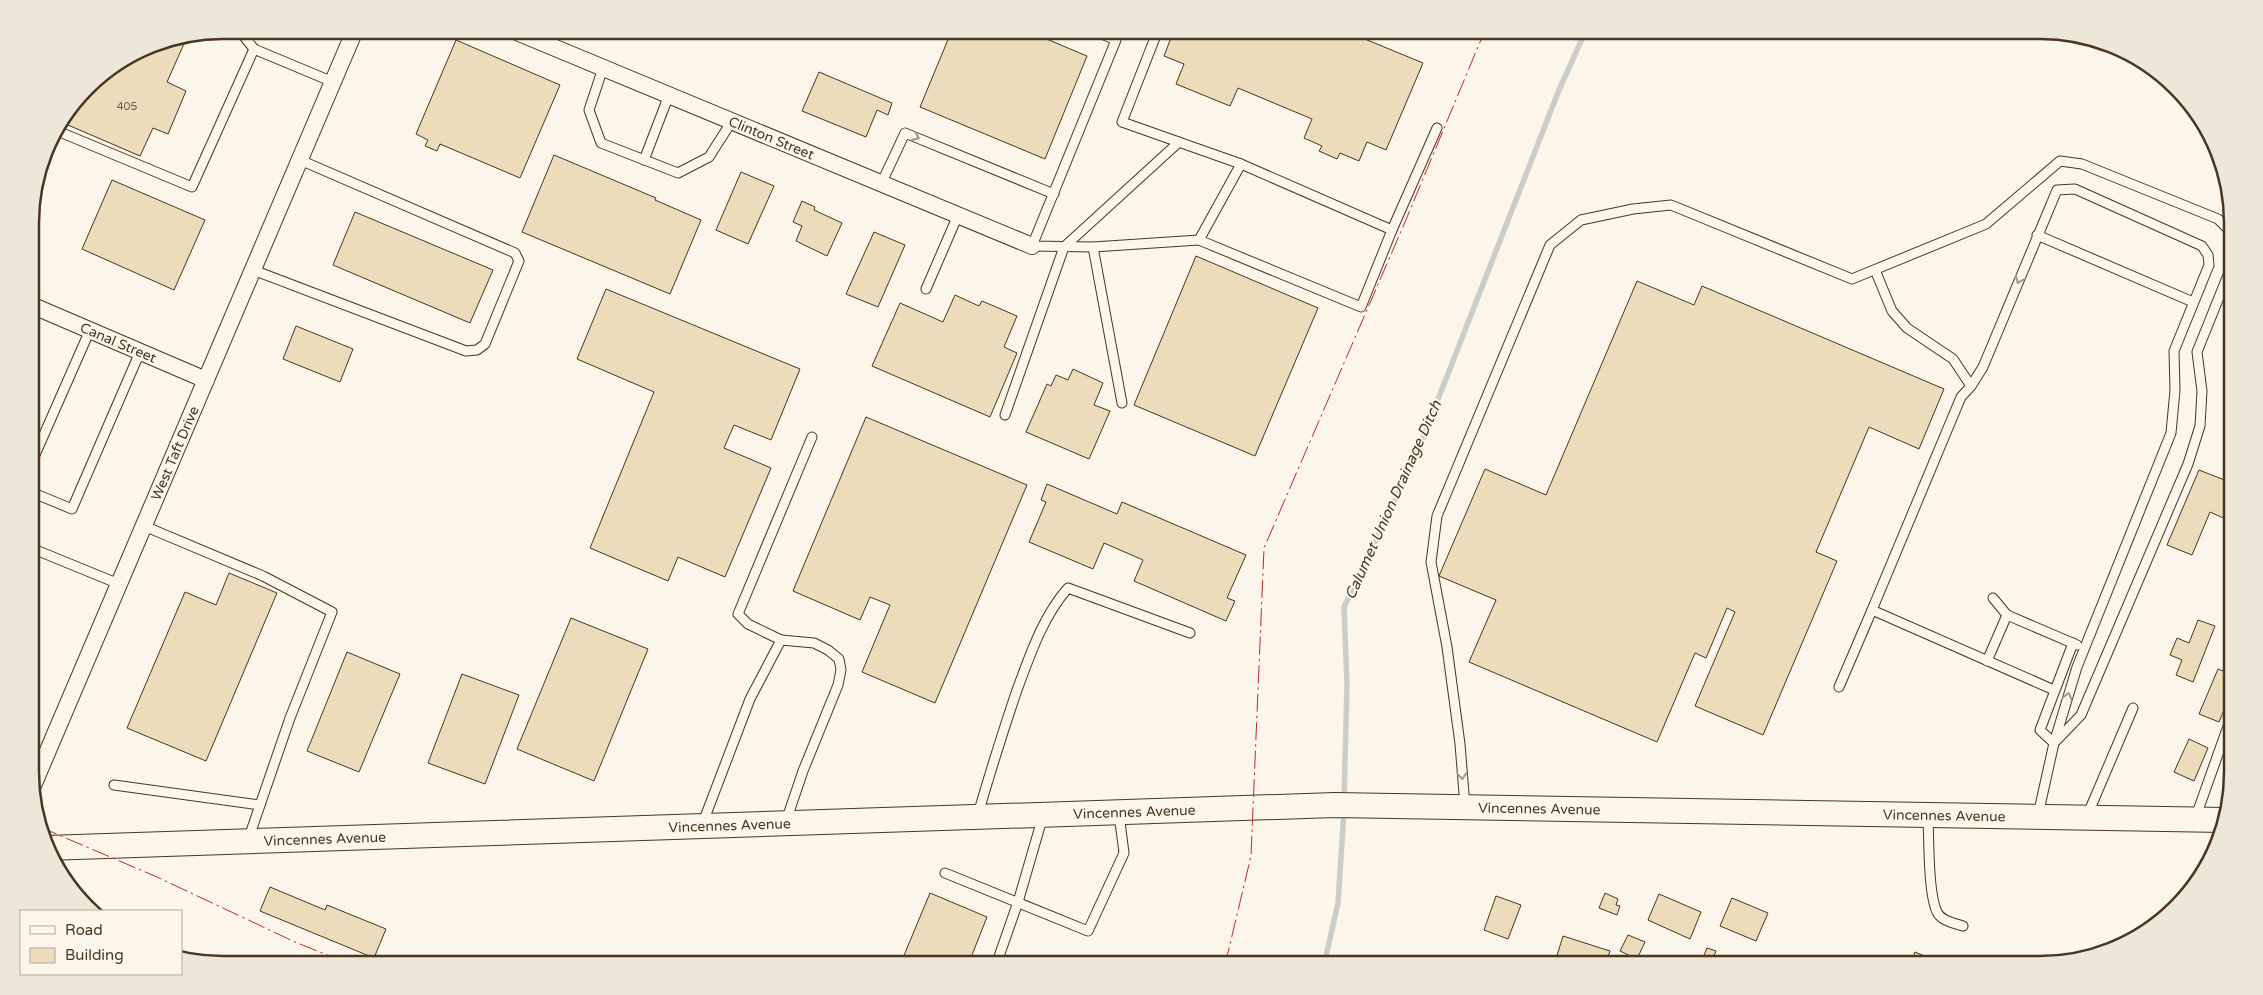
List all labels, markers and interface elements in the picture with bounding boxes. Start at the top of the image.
house number: 405 [117,100,137,113]
street label: Clinton Street [726,112,817,163]
one-way arrow [911,131,920,141]
one-way arrow [2014,275,2025,284]
street label: Canal Street [78,319,160,366]
water label: Calumet Union Drainage Ditch [1341,397,1445,602]
street label: West Taft Drive [147,403,202,503]
one-way arrow [2062,693,2072,701]
one-way arrow [1457,772,1468,780]
street label: Vincennes Avenue [1478,799,1601,818]
street label: Vincennes Avenue [1073,801,1196,822]
street label: Vincennes Avenue [1883,806,2006,825]
street label: Vincennes Avenue [668,815,791,836]
street label: Vincennes Avenue [263,828,386,849]
legend [20,910,182,975]
text: Road [65,921,103,939]
text: Building [65,946,124,964]

